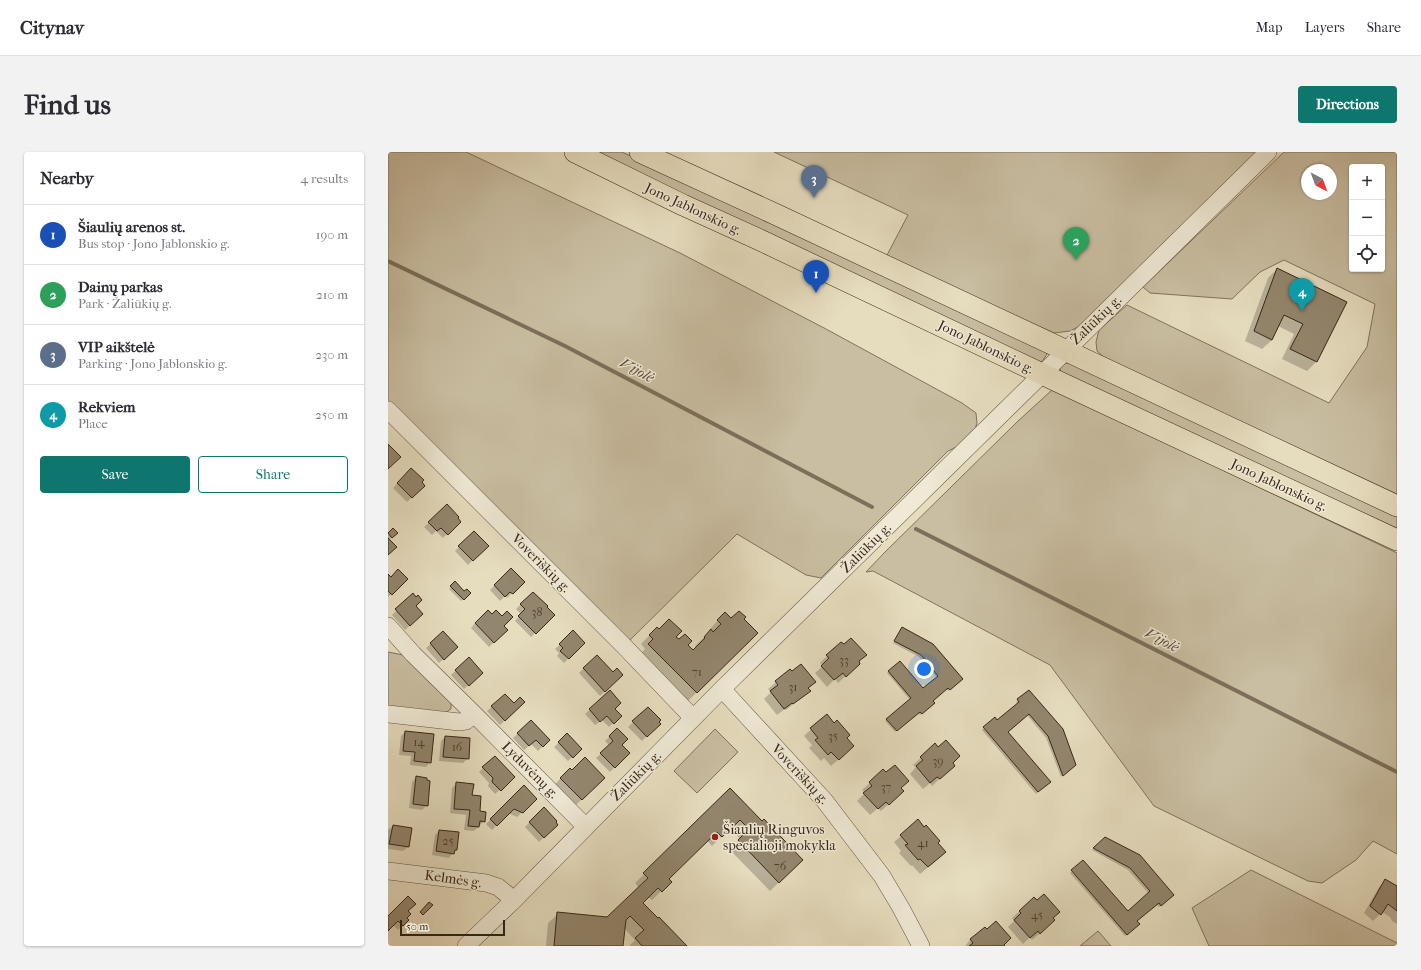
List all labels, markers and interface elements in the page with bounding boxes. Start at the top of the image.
text: Citynav [20,17,84,39]
text: Map [1256,19,1283,36]
text: Layers [1305,19,1345,36]
text: Share [1367,19,1401,36]
button: Directions [1298,86,1397,123]
text: Find us [24,88,111,121]
north arrow [1301,164,1337,200]
map controls [1349,164,1385,272]
button: + [1349,164,1385,200]
pin: 3 [801,165,827,198]
text: Nearby [40,168,94,188]
text: 4 results [301,171,348,186]
street label: Jono Jablonskio g. [641,179,744,239]
button: − [1349,200,1385,236]
text: Šiaulių arenos st. [78,218,185,236]
text: 1 [51,227,55,242]
text: 190 m [316,227,348,242]
pin: 2 [1063,227,1089,260]
text: Bus stop · Jono Jablonskio g. [78,236,230,251]
button: locate [1349,236,1385,272]
pin: 1 [803,260,829,293]
text: Dainų parkas [78,278,163,296]
pin: 4 [1289,278,1315,311]
text: 2 [50,287,56,302]
text: 210 m [316,287,348,302]
street label: Žaliūkių g. [1066,291,1125,348]
text: Park · Žaliūkių g. [78,296,172,311]
street label: Jono Jablonskio g. [934,316,1037,378]
text: VIP aikštelė [78,338,155,356]
text: 3 [50,347,56,362]
text: 230 m [315,347,348,362]
water label: Vijolė [617,354,658,387]
text: Parking · Jono Jablonskio g. [78,356,227,371]
text: Rekviem [78,398,136,416]
text: 4 [49,407,57,422]
text: 250 m [315,407,348,422]
text: Place [78,416,108,431]
street label: Jono Jablonskio g. [1227,455,1330,515]
button: Save [40,456,190,493]
button: Share [198,456,348,493]
street label: Žaliūkių g. [837,518,895,577]
street label: Voveriškių g. [507,529,574,596]
house number: 38 [532,605,542,619]
water label: Vijolė [1142,624,1183,657]
house number: 33 [839,653,849,667]
your location [914,659,934,679]
house number: 71 [692,665,702,679]
house number: 31 [788,680,798,694]
house number: 35 [828,729,838,743]
house number: 14 [413,735,426,749]
street label: Lyduvėnų g. [498,738,562,802]
house number: 16 [452,740,463,754]
street label: Voveriškių g. [767,740,832,808]
street label: Žaliūkių g. [607,746,665,805]
house number: 39 [932,754,944,768]
house number: 37 [881,780,892,794]
place label: Šiaulių Ringuvos specialioji mokykla [723,820,836,854]
marker: Šiaulių Ringuvos specialioji mokykla [710,832,720,842]
house number: 25 [442,834,454,848]
house number: 41 [917,836,929,850]
house number: 76 [774,859,787,873]
street label: Kelmės g. [423,867,483,891]
house number: 45 [1031,908,1043,922]
scale bar [400,918,505,937]
text: 50 m [406,920,428,933]

